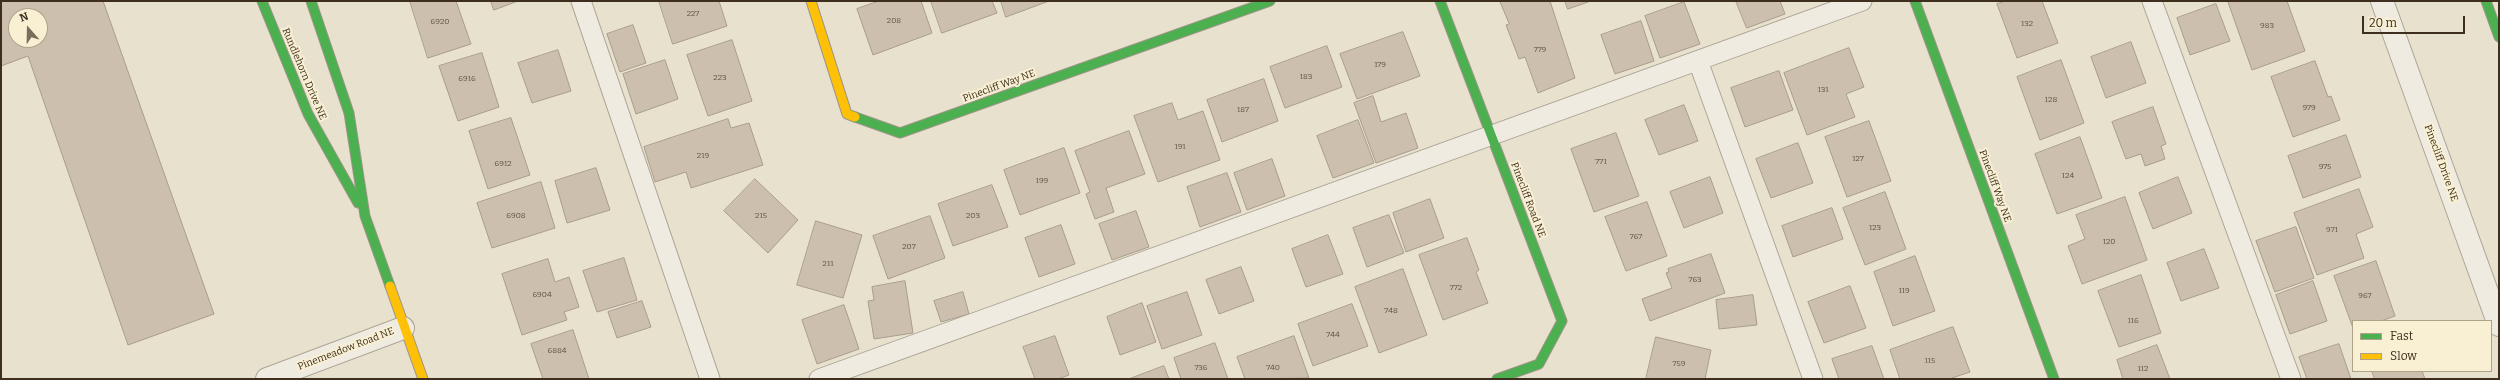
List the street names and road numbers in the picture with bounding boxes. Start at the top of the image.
street label: Rundlehorn Drive NE [279,26,329,122]
street label: Pinecliff Way NE [961,67,1037,105]
street label: Pinecliff Drive NE [2422,123,2460,203]
street label: Pinecliff Way NE [1976,148,2014,224]
street label: Pinecliff Road NE [1508,161,1548,239]
street label: Pinemeadow Road NE [296,325,396,373]

